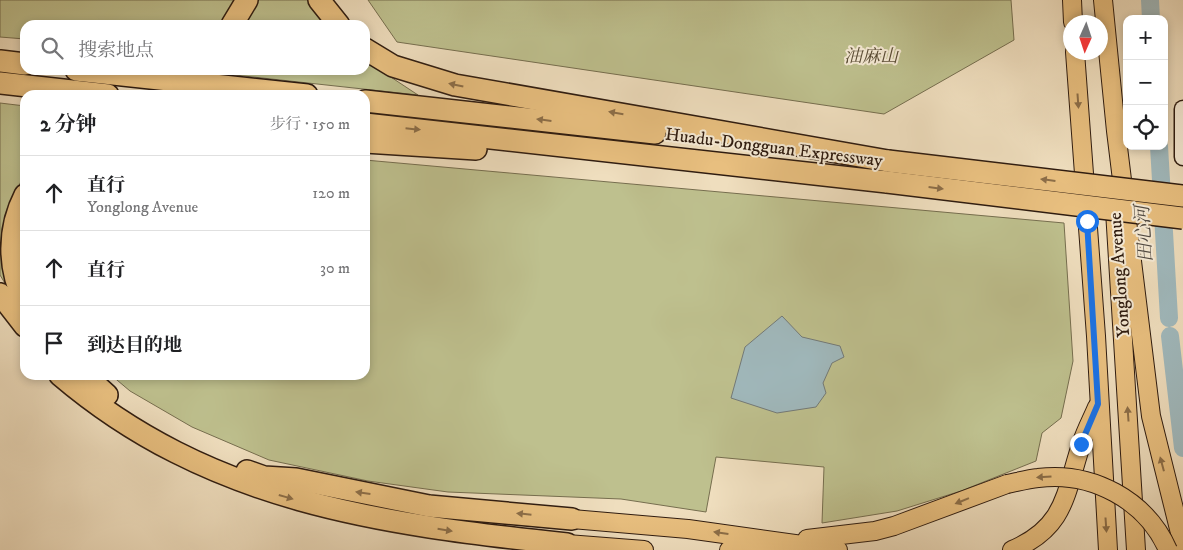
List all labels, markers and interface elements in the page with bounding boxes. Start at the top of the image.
north arrow [1063,15,1108,60]
map controls [1123,15,1168,150]
button: + [1123,15,1168,60]
search box [20,20,370,75]
icon: search [38,34,66,62]
text: 搜索地点 [78,39,154,62]
park label: 油麻山 [844,46,900,68]
button: − [1123,60,1168,105]
one-way arrow [448,81,464,89]
one-way arrow [1074,93,1082,109]
button: locate [1123,105,1168,150]
one-way arrow [608,108,624,116]
text: 2 分钟 [40,112,97,138]
text: 步行 · 150 m [269,114,350,134]
one-way arrow [536,116,552,124]
street label: Huadu-Dongguan Expressway [664,124,884,172]
one-way arrow [406,125,422,133]
text: 直行 [87,174,125,197]
one-way arrow [1039,176,1055,184]
icon: ahead [40,179,68,207]
text: 120 m [312,183,350,203]
one-way arrow [928,185,944,193]
text: Yonglong Avenue [87,197,198,217]
water label: 田心河 [1131,202,1158,263]
route start [1076,210,1099,233]
street label: Yonglong Avenue [1105,212,1135,338]
icon: ahead [40,254,68,282]
text: 30 m [320,258,350,278]
text: 直行 [87,259,125,282]
icon: arrive [40,329,68,357]
text: 到达目的地 [87,334,182,357]
one-way arrow [1123,406,1131,422]
route end [1070,433,1093,456]
one-way arrow [1158,456,1166,471]
one-way arrow [1036,474,1052,482]
one-way arrow [355,489,371,497]
one-way arrow [279,494,294,502]
one-way arrow [955,498,969,506]
one-way arrow [515,510,531,518]
one-way arrow [1103,517,1111,533]
one-way arrow [437,527,453,535]
one-way arrow [712,529,728,537]

